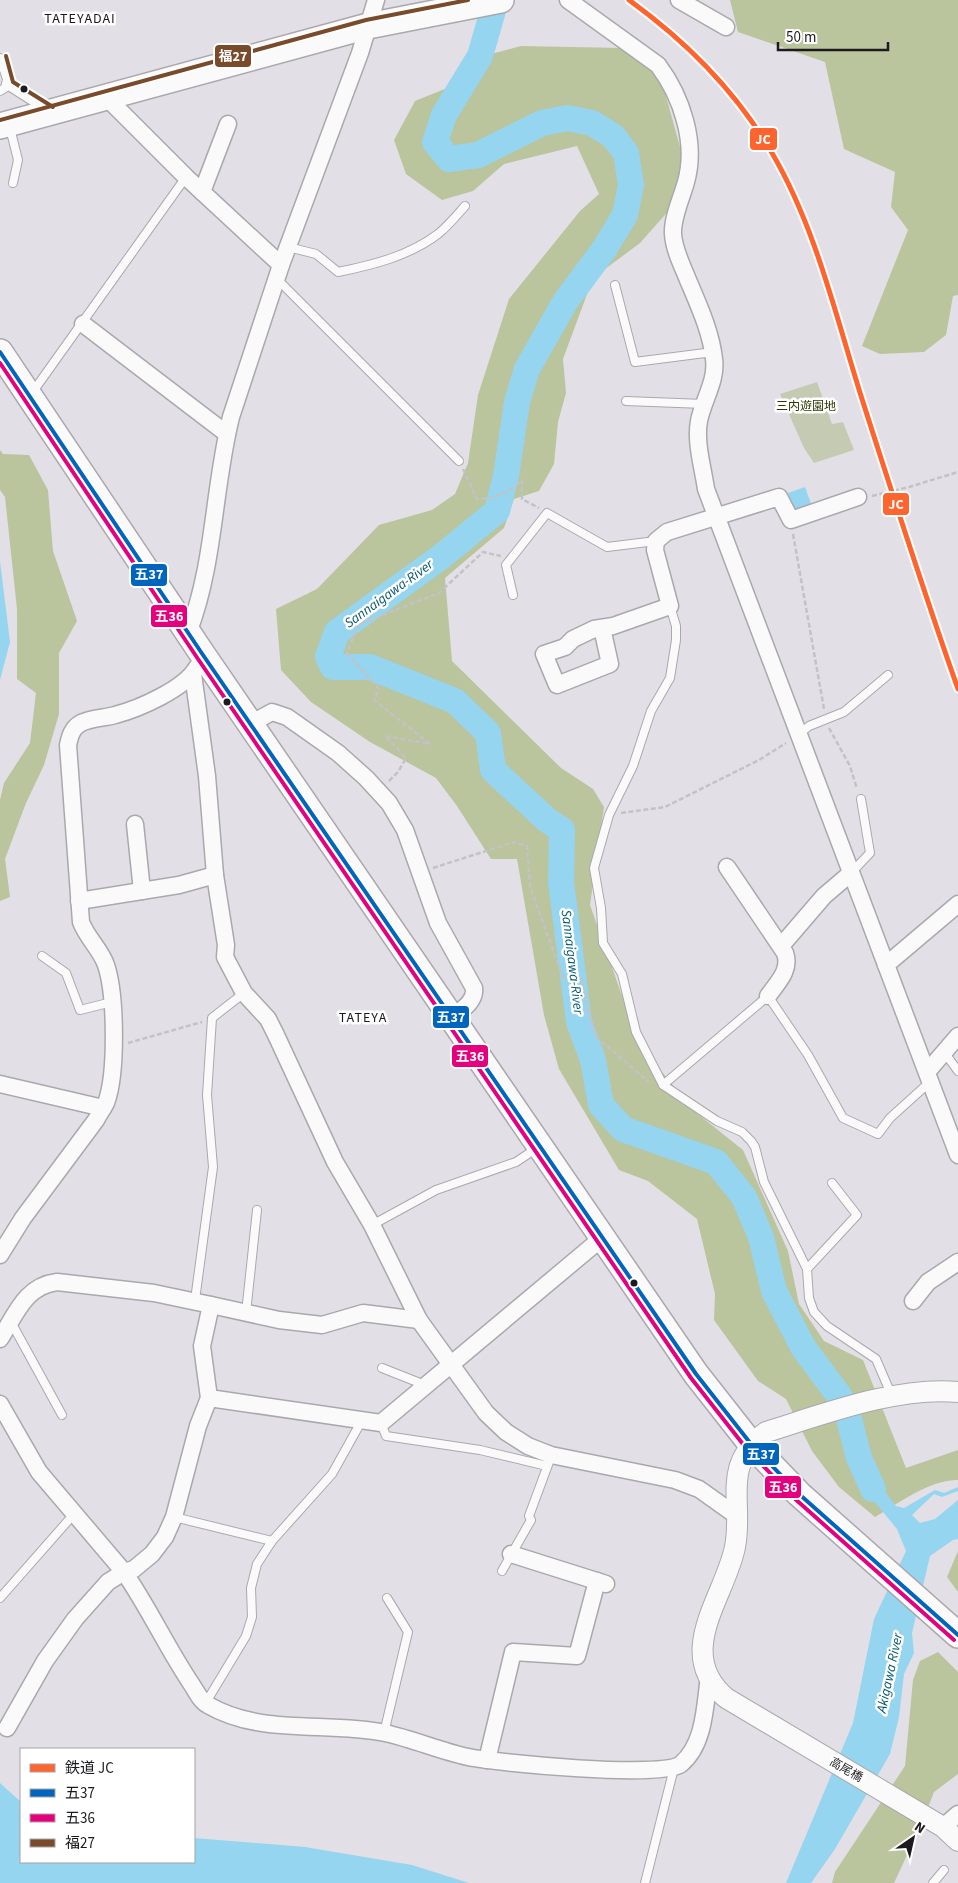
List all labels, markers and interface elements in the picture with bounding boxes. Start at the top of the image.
district label: TATEYADAI [44,9,116,29]
scale bar [778,20,888,52]
text: 50 m [786,27,816,48]
line badge: 福27 [214,44,252,68]
text: 福27 [219,47,247,67]
unlabelled marker [19,84,29,94]
line badge: JC [749,127,778,151]
text: JC [755,130,771,150]
park label: 三内遊園地 [776,398,836,415]
line badge: JC [882,492,910,516]
text: JC [888,495,904,515]
water label: Sannaigawa-River [340,554,438,633]
line badge: 五37 [130,563,168,587]
text: 五37 [135,565,163,585]
line badge: 五36 [150,604,188,628]
text: 五36 [155,607,183,627]
unlabelled marker [222,697,232,707]
water label: Sannaigawa-River [556,908,588,1017]
line badge: 五37 [432,1005,470,1029]
district label: TATEYA [339,1008,387,1028]
text: 五37 [437,1008,465,1028]
line badge: 五36 [451,1044,489,1068]
text: 五36 [456,1047,484,1067]
unlabelled marker [629,1278,639,1288]
line badge: 五37 [742,1442,780,1466]
text: 五37 [747,1445,775,1465]
line badge: 五36 [764,1475,802,1499]
text: 五36 [769,1478,797,1498]
water label: Akigawa River [872,1630,908,1716]
legend [20,1748,195,1863]
street label: 高尾橋 [826,1754,866,1786]
text: 鉄道 JC [65,1758,114,1779]
text: 五37 [65,1783,95,1804]
text: 五36 [65,1808,95,1829]
north arrow [888,1813,938,1863]
text: N [910,1817,929,1839]
text: 福27 [65,1833,95,1854]

